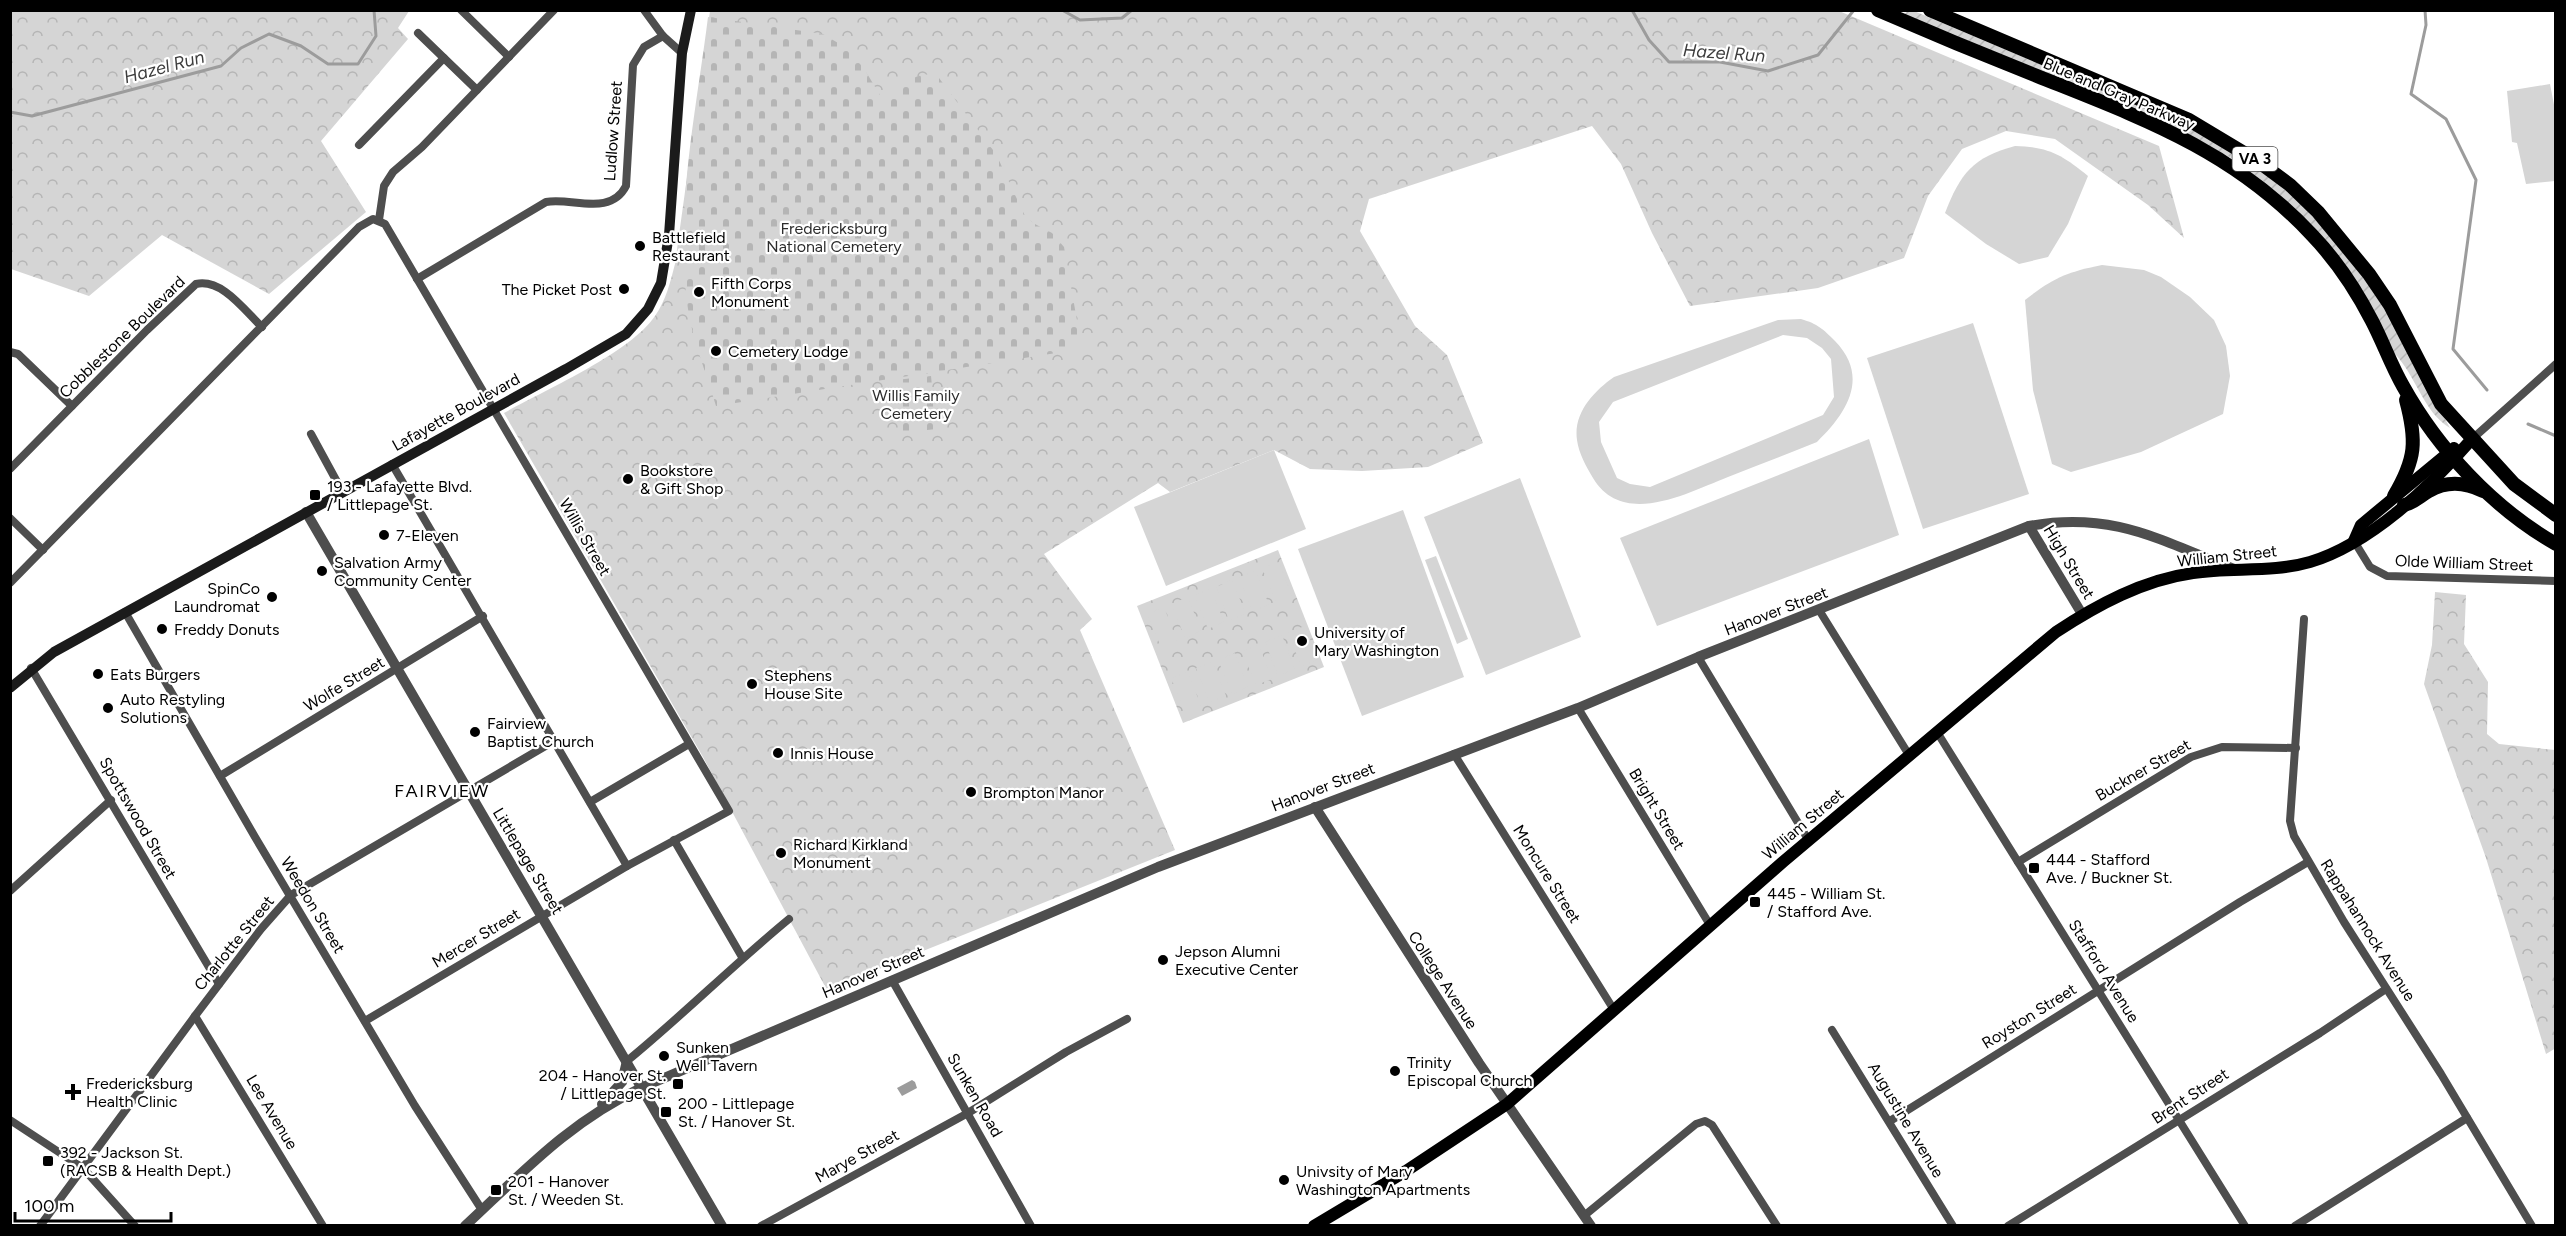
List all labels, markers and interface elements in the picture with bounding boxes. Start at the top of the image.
water label: Hazel Run [1682,39,1766,67]
water label: Hazel Run [121,46,207,88]
street label: Blue and Gray Parkway [2040,53,2198,135]
street label: Ludlow Street [600,80,626,182]
road number: VA 3 [2232,147,2278,171]
park label: Fredericksburg National Cemetery [766,219,902,256]
place label: Battlefield Restaurant [652,228,730,265]
marker: Battlefield Restaurant [633,239,647,253]
street label: Cobblestone Boulevard [55,272,189,402]
place label: Fifth Corps Monument [711,274,791,311]
place label: The Picket Post [502,280,612,299]
marker: The Picket Post [617,282,631,296]
marker: Fifth Corps Monument [692,285,706,299]
place label: Cemetery Lodge [728,342,849,361]
marker: Cemetery Lodge [709,344,723,358]
street label: Lafayette Boulevard [389,369,523,455]
park label: Willis Family Cemetery [872,386,960,423]
place label: Bookstore & Gift Shop [640,461,724,498]
marker: Bookstore & Gift Shop [621,472,635,486]
place label: 193 - Lafayette Blvd. / Littlepage St. [327,477,472,514]
marker: 193 - Lafayette Blvd. / Littlepage St. [308,488,322,502]
street label: Willis Street [555,495,615,579]
street label: High Street [2040,522,2098,602]
place label: 7-Eleven [396,526,459,545]
marker: 7-Eleven [377,528,391,542]
street label: William Street [2176,541,2278,571]
street label: Olde William Street [2395,551,2533,575]
place label: Salvation Army Community Center [334,553,472,590]
marker: Salvation Army Community Center [315,564,329,578]
place label: SpinCo Laundromat [174,579,260,616]
street label: Hanover Street [1722,583,1830,639]
marker: SpinCo Laundromat [265,590,279,604]
place label: Freddy Donuts [174,620,279,639]
marker: Freddy Donuts [155,622,169,636]
place label: University of Mary Washington [1314,623,1439,660]
marker: University of Mary Washington [1295,634,1309,648]
street label: Wolfe Street [300,652,388,716]
place label: Eats Burgers [110,665,200,684]
place label: Stephens House Site [764,666,843,703]
marker: Eats Burgers [91,667,105,681]
marker: Stephens House Site [745,677,759,691]
place label: Auto Restyling Solutions [120,690,225,727]
marker: Auto Restyling Solutions [101,701,115,715]
place label: Fairview Baptist Church [487,714,594,751]
marker: Fairview Baptist Church [468,725,482,739]
street label: Buckner Street [2092,735,2194,805]
place label: Innis House [790,744,874,763]
marker: Innis House [771,746,785,760]
street label: Spottswood Street [95,754,181,882]
street label: Hanover Street [1269,759,1377,815]
street label: Bright Street [1625,765,1689,853]
district label: FAIRVIEW [394,780,490,802]
place label: Brompton Manor [983,783,1105,802]
street label: William Street [1758,784,1848,864]
marker: Brompton Manor [964,785,978,799]
street label: Littlepage Street [489,804,567,918]
street label: Moncure Street [1509,821,1585,927]
place label: Richard Kirkland Monument [793,835,908,872]
marker: Richard Kirkland Monument [774,846,788,860]
place label: 444 - Stafford Ave. / Buckner St. [2046,850,2172,887]
street label: Weedon Street [277,854,349,956]
street label: Rappahannock Avenue [2317,855,2420,1005]
marker: 444 - Stafford Ave. / Buckner St. [2027,861,2041,875]
place label: 445 - William St. / Stafford Ave. [1767,884,1885,921]
street label: Charlotte Street [190,892,278,994]
marker: 445 - William St. / Stafford Ave. [1748,895,1762,909]
street label: Mercer Street [429,904,523,972]
street label: Stafford Avenue [2065,916,2143,1026]
street label: College Avenue [1404,928,1482,1033]
street label: Hanover Street [819,942,927,1002]
place label: Jepson Alumni Executive Center [1175,942,1299,979]
marker: Jepson Alumni Executive Center [1156,953,1170,967]
street label: Royston Street [1978,979,2080,1053]
place label: Sunken Well Tavern [676,1038,758,1075]
marker: Sunken Well Tavern [657,1049,671,1063]
street label: Sunken Road [943,1050,1007,1140]
place label: Trinity Episcopal Church [1407,1053,1533,1090]
street label: Augustine Avenue [1864,1059,1948,1181]
marker: Trinity Episcopal Church [1388,1064,1402,1078]
street label: Brent Street [2148,1064,2232,1128]
place label: 204 - Hanover St. / Littlepage St. [539,1066,666,1103]
street label: Lee Avenue [242,1071,302,1153]
place label: Fredericksburg Health Clinic [86,1074,193,1111]
marker: 204 - Hanover St. / Littlepage St. [671,1077,685,1091]
marker: Fredericksburg Health Clinic [64,1083,82,1101]
place label: 200 - Littlepage St. / Hanover St. [678,1094,795,1131]
marker: 200 - Littlepage St. / Hanover St. [659,1105,673,1119]
street label: Marye Street [812,1125,902,1187]
place label: 392 - Jackson St. (RACSB & Health Dept.) [60,1143,231,1180]
marker: 392 - Jackson St. (RACSB & Health Dept.) [41,1154,55,1168]
place label: Univsity of Mary Washington Apartments [1296,1162,1470,1199]
place label: 201 - Hanover St. / Weeden St. [508,1172,624,1209]
marker: Univsity of Mary Washington Apartments [1277,1173,1291,1187]
marker: 201 - Hanover St. / Weeden St. [489,1183,503,1197]
scale bar [15,1185,171,1223]
text: 100 m [24,1195,74,1217]

